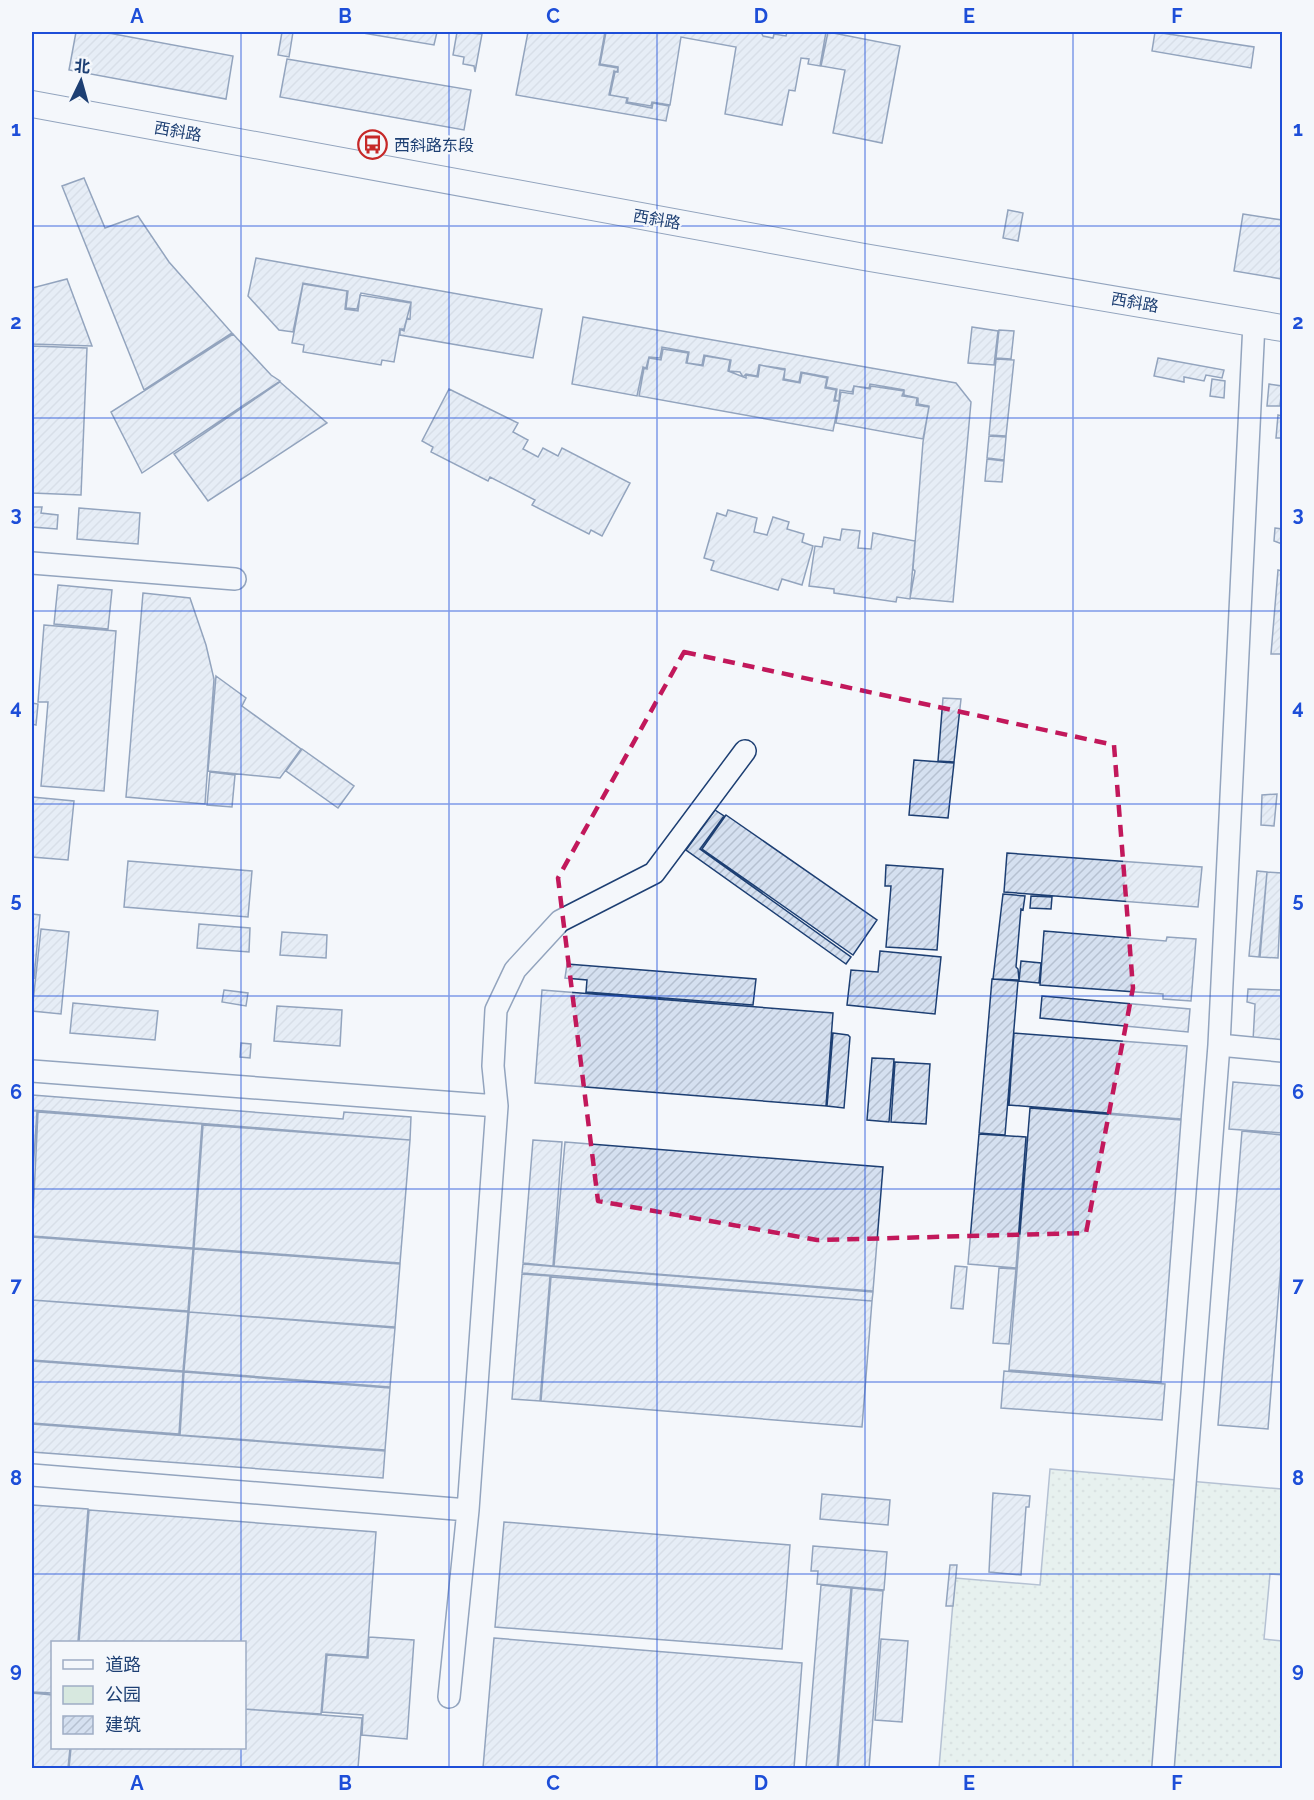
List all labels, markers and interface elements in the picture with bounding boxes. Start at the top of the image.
text: A [130,4,144,28]
text: B [338,4,352,28]
text: C [546,4,560,28]
text: D [754,4,768,28]
text: E [963,4,975,28]
text: F [1171,4,1183,28]
north arrow [51,51,111,111]
text: 北 [73,56,91,77]
text: 1 [11,117,21,141]
text: 1 [1293,117,1303,141]
street label: 西斜路 [153,118,203,145]
bus stop icon: 西斜路东段 [357,129,389,161]
place label: 西斜路东段 [394,136,474,155]
street label: 西斜路 [632,206,682,233]
street label: 西斜路 [1110,289,1160,316]
text: 2 [10,310,22,334]
text: 2 [1292,310,1304,334]
text: 3 [10,502,22,526]
text: 3 [1292,502,1304,526]
text: 4 [10,695,22,719]
text: 4 [1292,695,1304,719]
text: 5 [10,888,22,912]
text: 5 [1292,888,1304,912]
text: 6 [10,1080,22,1104]
text: 6 [1292,1080,1304,1104]
text: 7 [10,1273,22,1297]
text: 7 [1292,1273,1304,1297]
text: 8 [10,1466,22,1490]
text: 8 [1292,1466,1304,1490]
legend [51,1641,246,1749]
text: 道路 [105,1654,141,1675]
text: 9 [10,1658,22,1682]
text: 9 [1292,1658,1304,1682]
text: 公园 [105,1684,141,1705]
text: 建筑 [105,1714,141,1735]
text: A [130,1771,144,1795]
text: B [338,1771,352,1795]
text: C [546,1771,560,1795]
text: D [754,1771,768,1795]
text: E [963,1771,975,1795]
text: F [1171,1771,1183,1795]

